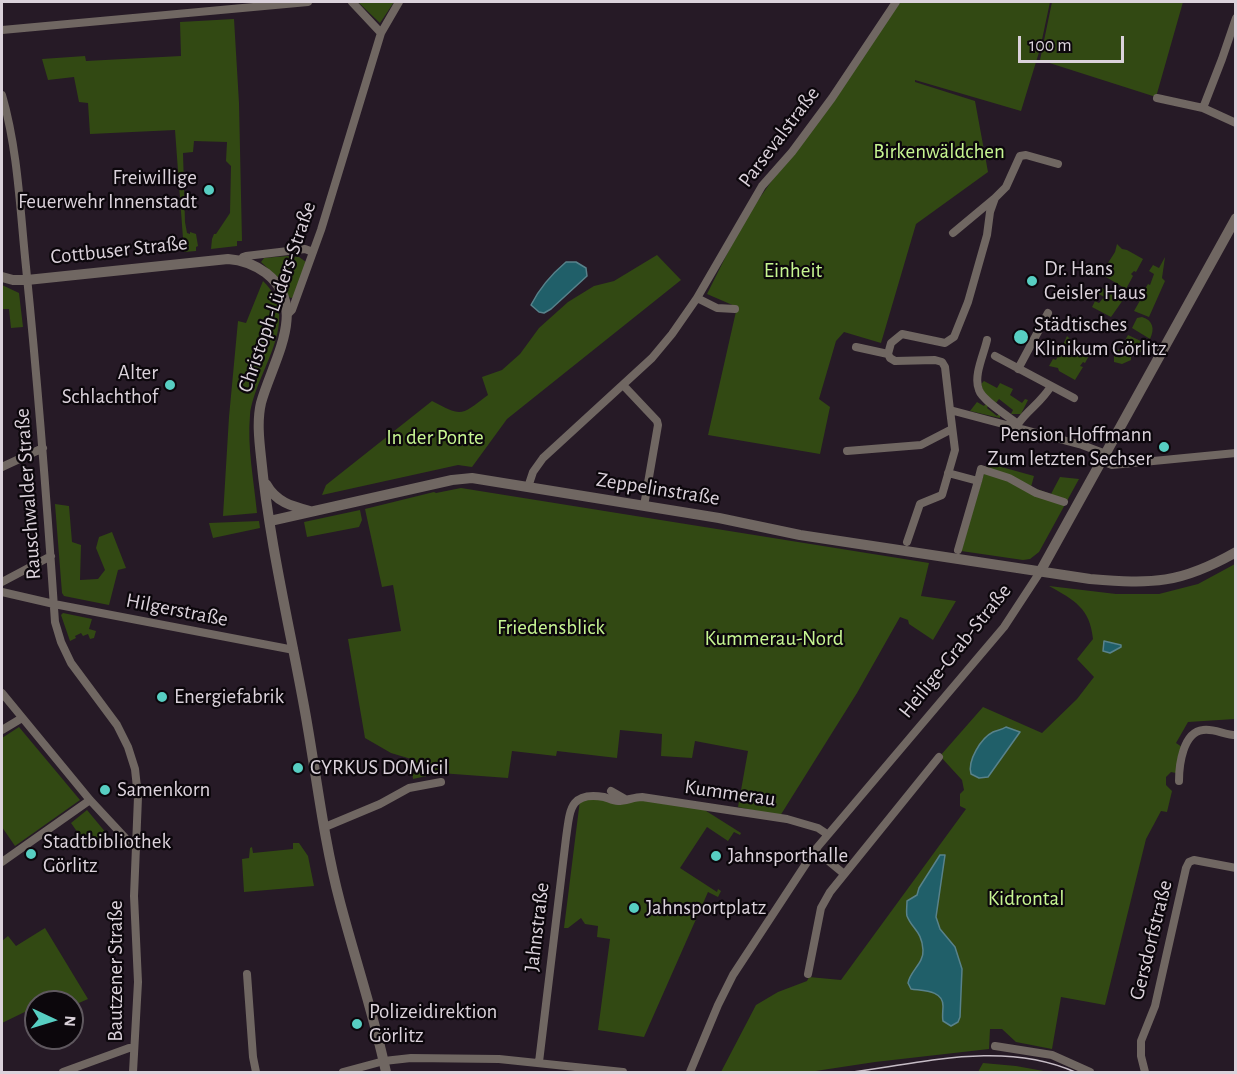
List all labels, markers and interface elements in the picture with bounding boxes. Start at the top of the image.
scale bar [1021,24,1128,62]
text: 100 m [1029,37,1072,55]
street label: Parsevalstraße [733,82,825,192]
park label: Birkenwäldchen [873,139,1005,165]
place label: Freiwillige Feuerwehr Innenstadt [18,165,197,215]
marker: Freiwillige Feuerwehr Innenstadt [202,183,216,197]
street label: Christoph-Lüders-Straße [232,198,322,396]
street label: Cottbuser Straße [49,230,189,270]
place label: Dr. Hans Geisler Haus [1044,256,1146,306]
park label: Einheit [764,258,822,284]
marker: Dr. Hans Geisler Haus [1025,274,1039,288]
place label: Städtisches Klinikum Görlitz [1034,312,1167,362]
marker: Städtisches Klinikum Görlitz [1012,328,1030,346]
place label: Alter Schlachthof [62,360,158,410]
marker: Alter Schlachthof [163,378,177,392]
street label: Rauschwalder Straße [9,407,47,581]
place label: Pension Hoffmann Zum letzten Sechser [987,422,1152,472]
park label: In der Ponte [386,425,484,451]
marker: Pension Hoffmann Zum letzten Sechser [1157,440,1171,454]
street label: Zeppelinstraße [595,467,721,511]
street label: Heilige-Grab-Straße [893,579,1017,723]
street label: Hilgerstraße [124,588,230,632]
park label: Friedensblick [497,615,605,641]
park label: Kummerau-Nord [704,626,844,652]
place label: Energiefabrik [174,684,284,710]
marker: Energiefabrik [155,690,169,704]
place label: CYRKUS DOMicil [310,755,449,781]
marker: CYRKUS DOMicil [291,761,305,775]
street label: Kummerau [683,774,777,812]
place label: Samenkorn [117,777,210,803]
marker: Samenkorn [98,783,112,797]
place label: Stadtbibliothek Görlitz [43,829,171,879]
place label: Jahnsporthalle [728,843,848,869]
marker: Stadtbibliothek Görlitz [24,847,38,861]
marker: Jahnsporthalle [709,849,723,863]
street label: Gersdorfstraße [1124,877,1178,1003]
street label: Jahnstraße [519,881,555,973]
park label: Kidrontal [988,886,1064,912]
place label: Jahnsportplatz [646,895,766,921]
street label: Bautzener Straße [103,900,129,1042]
marker: Jahnsportplatz [627,901,641,915]
north arrow [24,990,84,1050]
place label: Polizeidirektion Görlitz [369,999,497,1049]
text: N [62,1015,78,1027]
marker: Polizeidirektion Görlitz [350,1017,364,1031]

